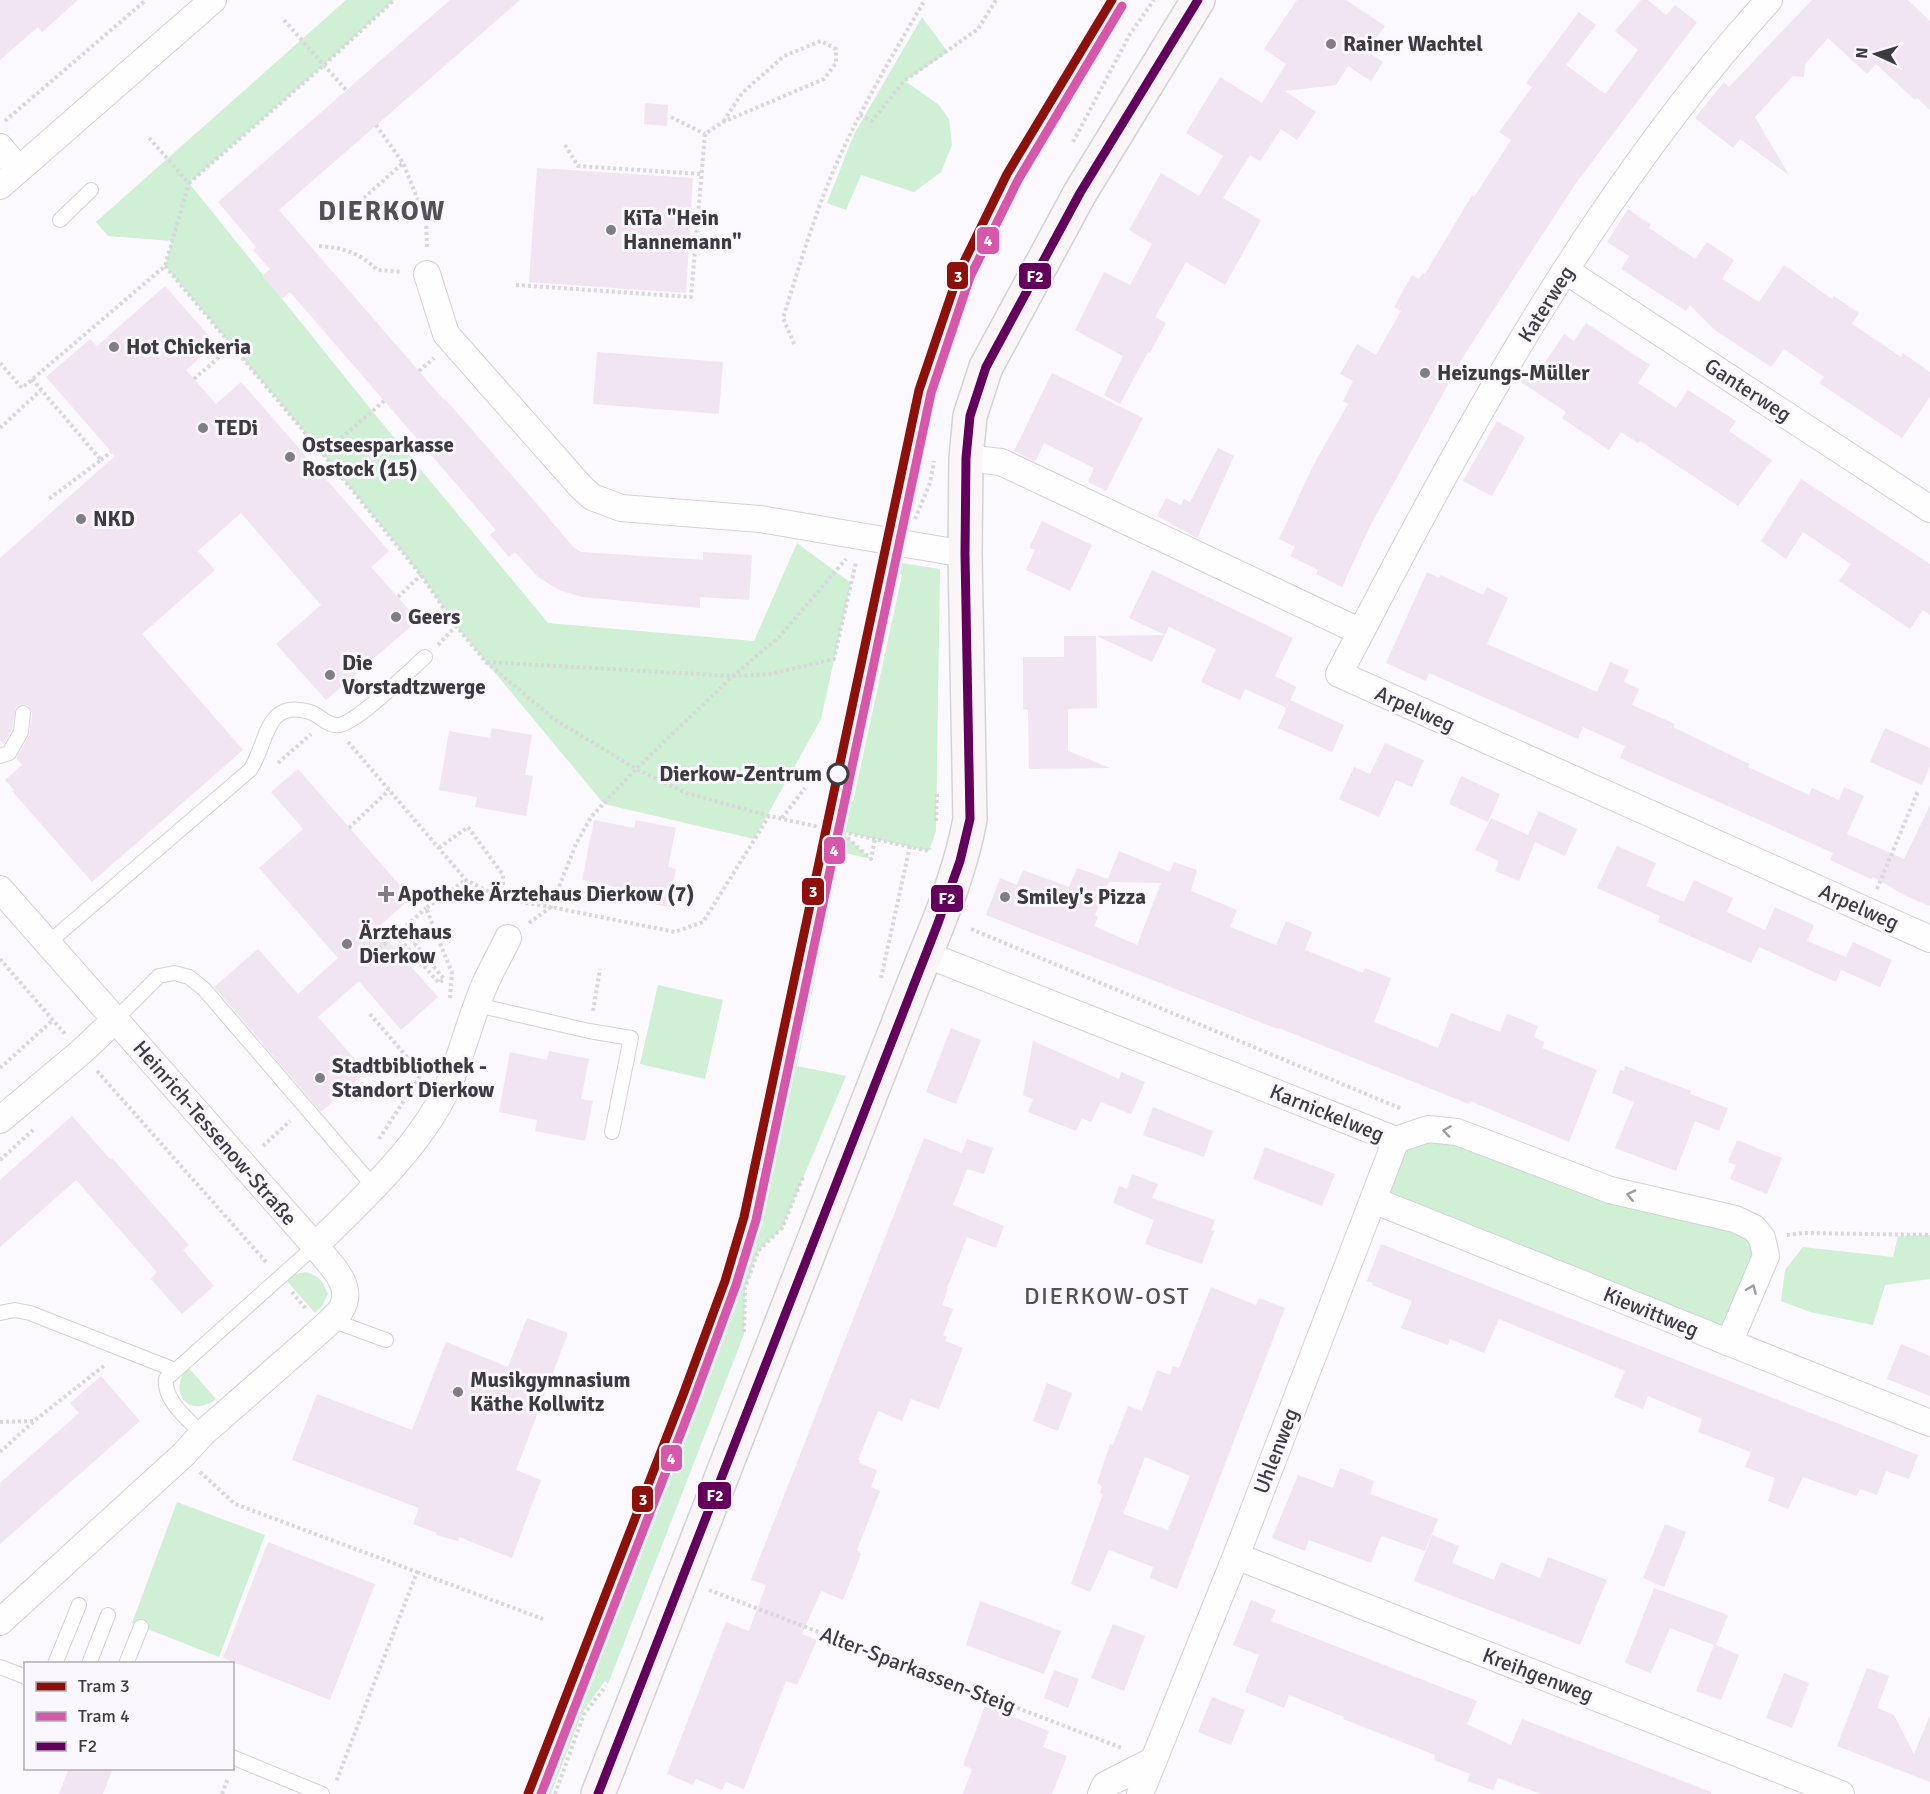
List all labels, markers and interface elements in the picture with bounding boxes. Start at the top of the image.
north arrow [1846,24,1906,84]
place label: Rainer Wachtel [1343,31,1483,57]
marker: Rainer Wachtel [1324,37,1338,51]
text: N [1852,47,1872,59]
district label: DIERKOW [318,195,446,228]
place label: KiTa "Hein Hannemann" [623,205,742,255]
marker: KiTa "Hein Hannemann" [604,223,618,237]
line badge: 4 [976,226,1000,255]
text: 4 [984,231,993,251]
line badge: 3 [946,261,969,290]
street label: Katerweg [1512,261,1580,347]
line badge: F2 [1018,262,1052,290]
text: 3 [954,267,962,287]
text: F2 [1026,267,1044,287]
place label: Hot Chickeria [126,334,251,360]
marker: Hot Chickeria [107,340,121,354]
street label: Ganterweg [1700,352,1796,428]
place label: Heizungs-Müller [1437,360,1590,386]
marker: Heizungs-Müller [1418,366,1432,380]
place label: TEDi [215,415,258,441]
marker: TEDi [196,421,210,435]
place label: Ostseesparkasse Rostock (15) [302,432,454,482]
marker: Ostseesparkasse Rostock (15) [283,450,297,464]
place label: NKD [93,506,135,532]
marker: NKD [74,512,88,526]
place label: Geers [408,604,460,630]
marker: Geers [389,610,403,624]
place label: Die Vorstadtzwerge [342,650,486,700]
marker: Die Vorstadtzwerge [323,668,337,682]
street label: Arpelweg [1371,680,1459,738]
place label: Dierkow-Zentrum [659,761,822,787]
marker: Dierkow-Zentrum [827,763,849,785]
line badge: 4 [823,836,846,865]
text: 4 [830,841,839,861]
line badge: 3 [801,877,825,906]
street label: Arpelweg [1815,878,1903,936]
place label: Apotheke Ärztehaus Dierkow (7) [398,881,694,907]
text: 3 [809,882,817,902]
line badge: F2 [930,884,964,913]
place label: Smiley's Pizza [1017,884,1146,910]
marker: Apotheke Ärztehaus Dierkow (7) [379,887,393,901]
text: F2 [938,889,956,909]
marker: Smiley's Pizza [998,890,1012,904]
place label: Ärztehaus Dierkow [359,919,451,969]
marker: Ärztehaus Dierkow [340,937,354,951]
street label: Heinrich-Tessenow-Straße [128,1035,302,1231]
place label: Stadtbibliothek - Standort Dierkow [332,1053,494,1103]
marker: Stadtbibliothek - Standort Dierkow [313,1071,327,1085]
street label: Karnickelweg [1266,1078,1388,1148]
one-way arrow [1442,1125,1451,1138]
one-way arrow [1626,1189,1636,1202]
district label: DIERKOW-OST [1024,1281,1190,1311]
street label: Kiewittweg [1599,1281,1703,1343]
one-way arrow [1745,1284,1757,1295]
place label: Musikgymnasium Käthe Kollwitz [470,1367,631,1417]
marker: Musikgymnasium Käthe Kollwitz [451,1385,465,1399]
street label: Uhlenweg [1248,1405,1304,1497]
line badge: 4 [660,1444,683,1472]
text: 4 [667,1449,676,1469]
line badge: F2 [697,1481,732,1510]
line badge: 3 [631,1485,654,1513]
text: F2 [706,1486,724,1506]
text: 3 [639,1490,647,1510]
street label: Alter-Sparkassen-Steig [817,1621,1019,1719]
street label: Kreihgenweg [1479,1642,1597,1708]
legend [24,1662,234,1770]
text: Tram 3 [78,1675,130,1697]
text: Tram 4 [78,1705,130,1727]
text: F2 [78,1735,97,1757]

